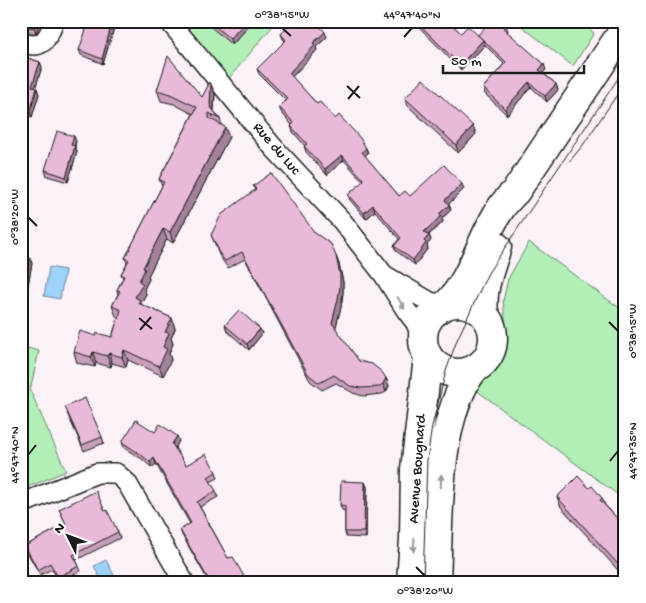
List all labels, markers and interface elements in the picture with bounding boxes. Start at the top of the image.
text: 0°38'15"W [255,9,309,23]
text: 44°47'40"N [383,9,441,23]
scale bar [443,42,585,74]
text: 50 m [451,53,482,71]
street label: Rue du Luc [248,119,304,179]
text: 0°38'20"W [9,189,23,245]
one-way arrow [397,296,406,309]
text: 0°38'15"W [627,304,641,358]
street label: Avenue Bougnard [405,413,431,524]
text: 44°47'35"N [627,422,641,480]
text: 44°47'40"N [9,426,23,484]
one-way arrow [437,472,445,488]
north arrow [42,510,92,560]
text: N [51,520,70,538]
one-way arrow [409,537,417,553]
text: 0°38'20"W [397,585,453,599]

